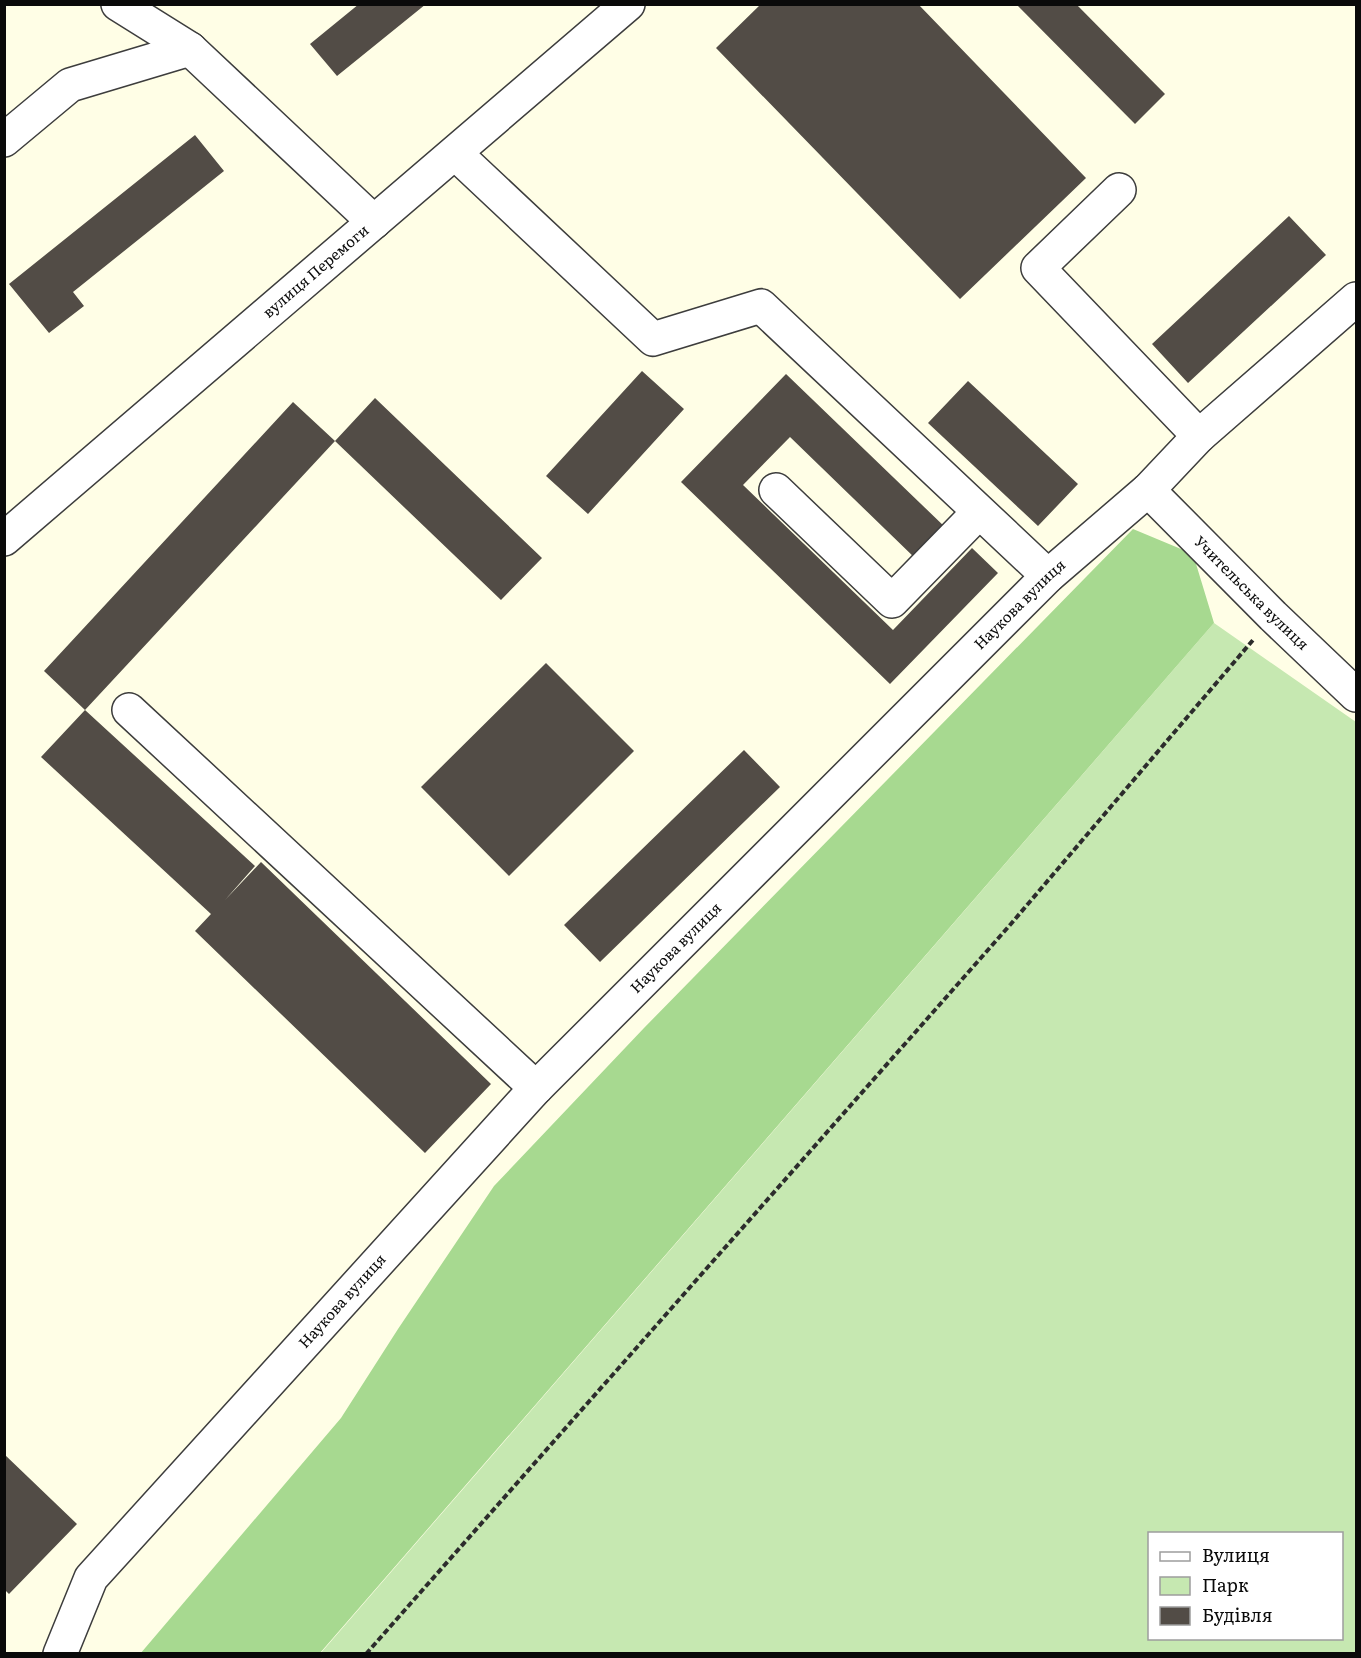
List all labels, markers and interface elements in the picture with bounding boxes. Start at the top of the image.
street label: вулиця Перемоги [257,218,373,323]
street label: Учительська вулиця [1190,530,1315,655]
street label: Наукова вулиця [968,553,1070,654]
street label: Наукова вулиця [624,896,726,998]
street label: Наукова вулиця [292,1248,390,1353]
legend [1148,1532,1343,1640]
text: Вулиця [1202,1541,1270,1568]
text: Парк [1202,1571,1249,1598]
text: Будівля [1202,1601,1273,1628]

